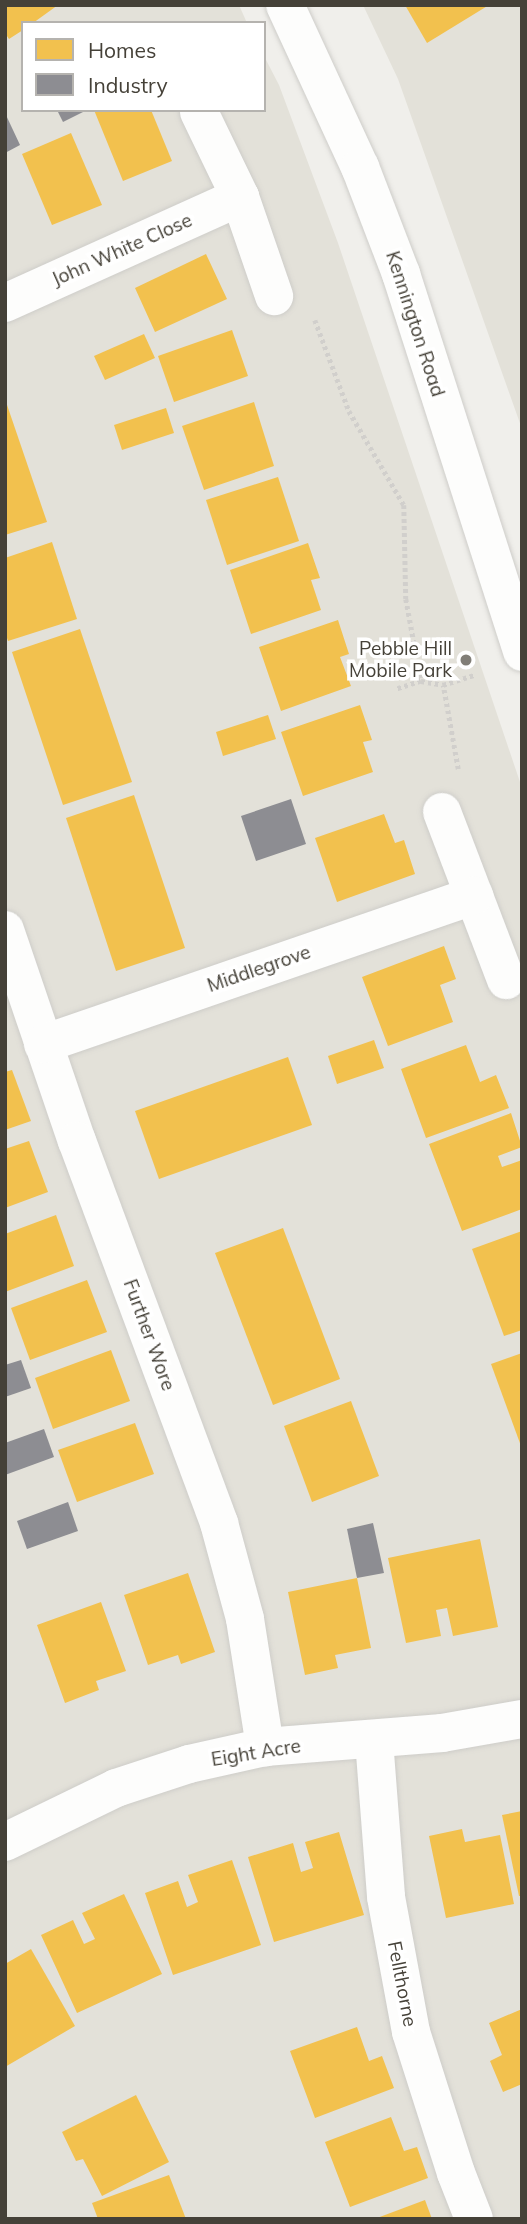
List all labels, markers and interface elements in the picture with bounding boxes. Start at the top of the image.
legend [21,21,266,112]
text: Homes [88,37,156,63]
text: Industry [88,72,168,98]
street label: John White Close [48,209,196,291]
street label: Kennington Road [381,248,449,400]
place label: Pebble Hill Mobile Park [349,638,452,682]
marker: Pebble Hill Mobile Park [458,652,474,668]
street label: Middlegrove [204,941,314,997]
street label: Further Wore [118,1276,180,1394]
street label: Eight Acre [210,1735,302,1771]
street label: Fellthorne [383,1939,421,2029]

